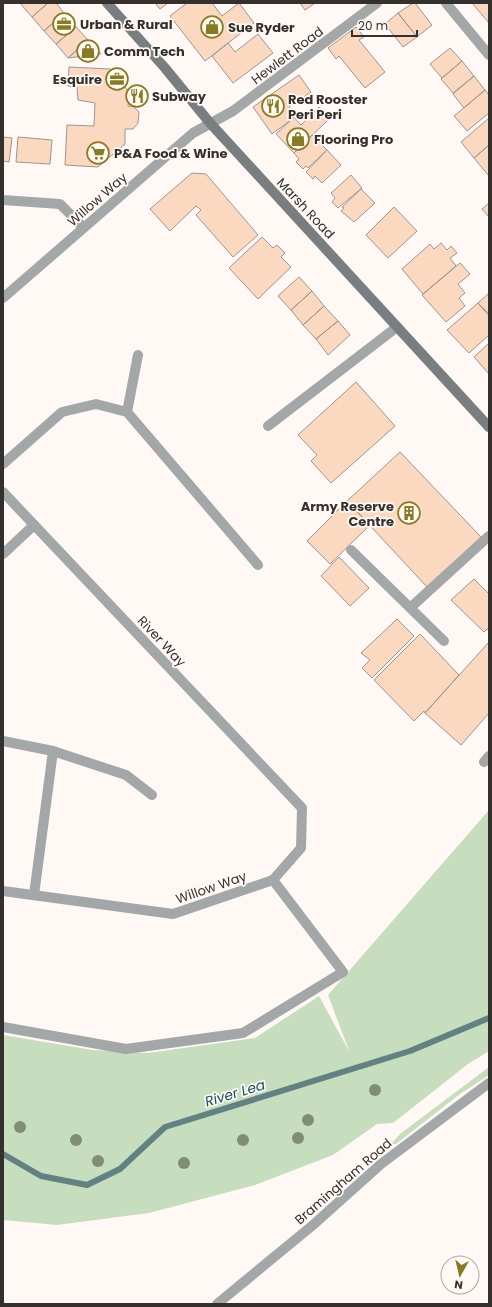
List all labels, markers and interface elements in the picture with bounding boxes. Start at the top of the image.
office icon: Urban & Rural [51,11,77,37]
scale bar [352,12,417,38]
shop icon: Sue Ryder [199,14,225,40]
place label: Urban & Rural [80,15,173,34]
text: 20 m [358,17,388,34]
place label: Sue Ryder [228,18,295,37]
street label: Hewlett Road [247,22,327,89]
shop icon: Comm Tech [75,38,101,64]
place label: Comm Tech [104,42,185,61]
office icon: Esquire [104,66,130,92]
place label: Esquire [53,70,102,89]
restaurant icon: Subway [124,83,150,109]
place label: Subway [152,87,207,106]
place label: Red Rooster Peri Peri [288,90,368,124]
restaurant icon: Red Rooster Peri Peri [260,93,286,119]
shop icon: Flooring Pro [285,126,311,152]
place label: Flooring Pro [314,130,393,149]
supermarket icon: P&A Food & Wine [85,140,111,166]
place label: P&A Food & Wine [114,144,228,163]
street label: Willow Way [63,168,132,231]
street label: Marsh Road [272,174,339,243]
place label: Army Reserve Centre [301,497,394,531]
building icon: Army Reserve Centre [396,500,422,526]
street label: River Way [133,612,191,672]
street label: Willow Way [173,866,250,908]
water label: River Lea [202,1074,268,1112]
street label: Bramingham Road [291,1134,396,1229]
north arrow [440,1255,480,1295]
text: N [453,1276,464,1293]

